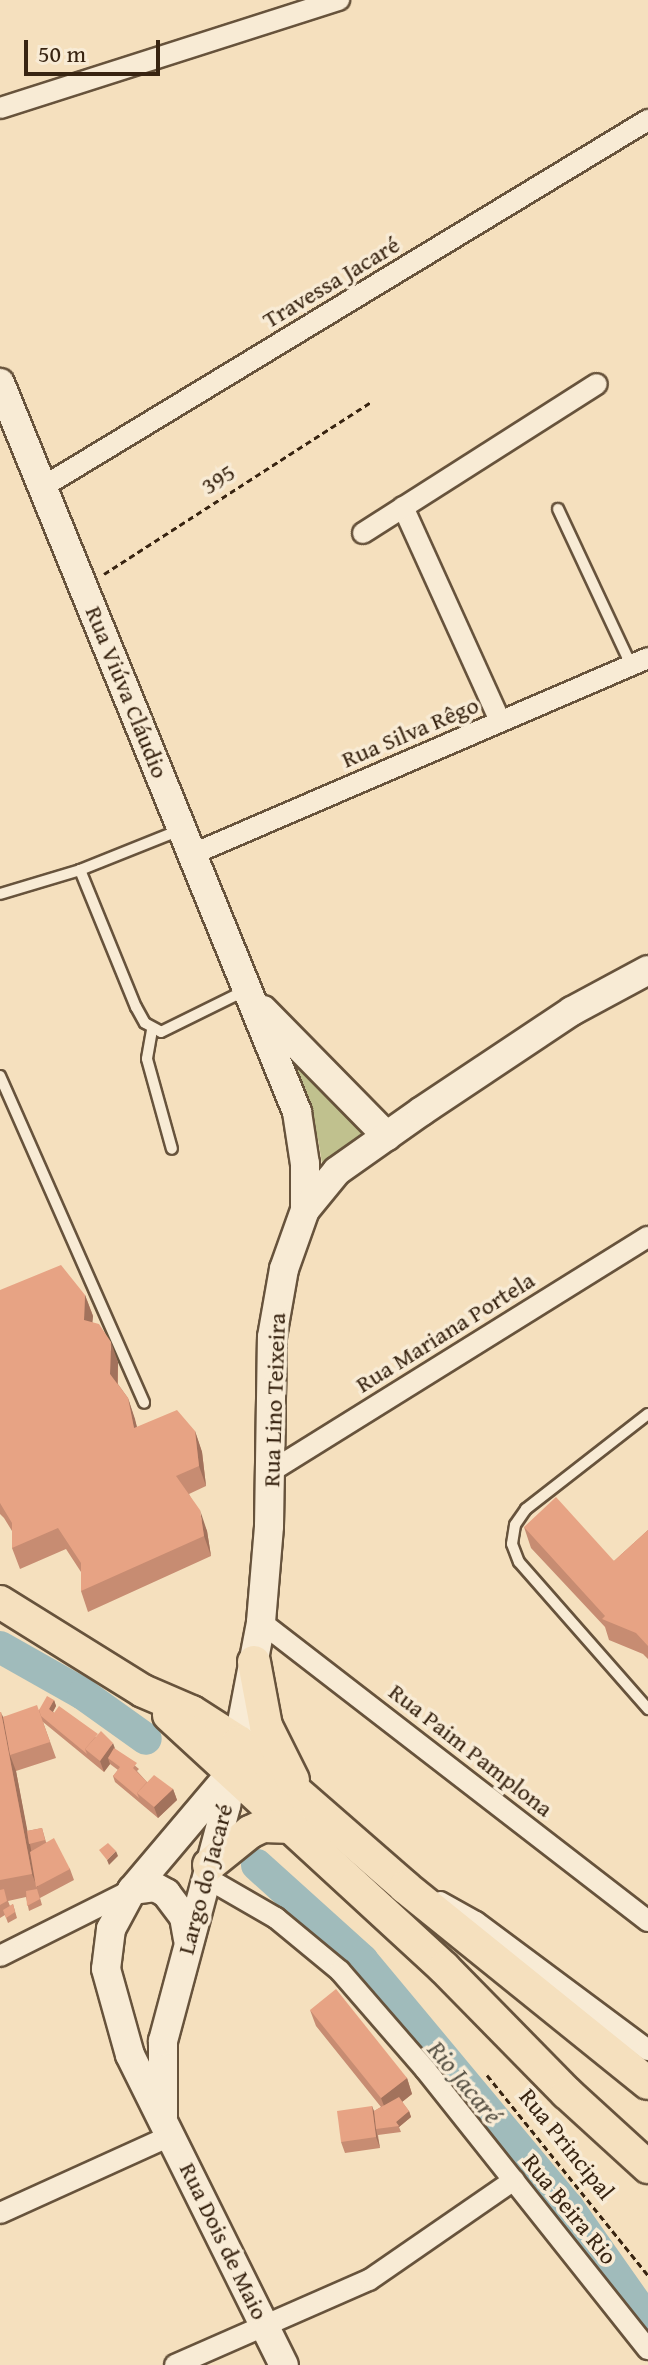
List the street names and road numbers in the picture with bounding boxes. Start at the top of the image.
street label: Travessa Jacaré [257,230,405,334]
street label: 395 [196,457,240,501]
street label: Rua Viúva Cláudio [79,602,175,782]
street label: Rua Silva Rêgo [337,690,483,774]
street label: Rua Mariana Portela [350,1265,540,1399]
street label: Rua Lino Teixeira [257,1312,291,1488]
street label: Rua Paim Pamplona [383,1677,559,1823]
street label: Largo do Jacaré [171,1801,239,1957]
street label: Rua Principal [513,2083,621,2205]
street label: Rua Beira Rio [517,2148,623,2270]
street label: Rua Dois de Maio [174,2158,274,2324]

